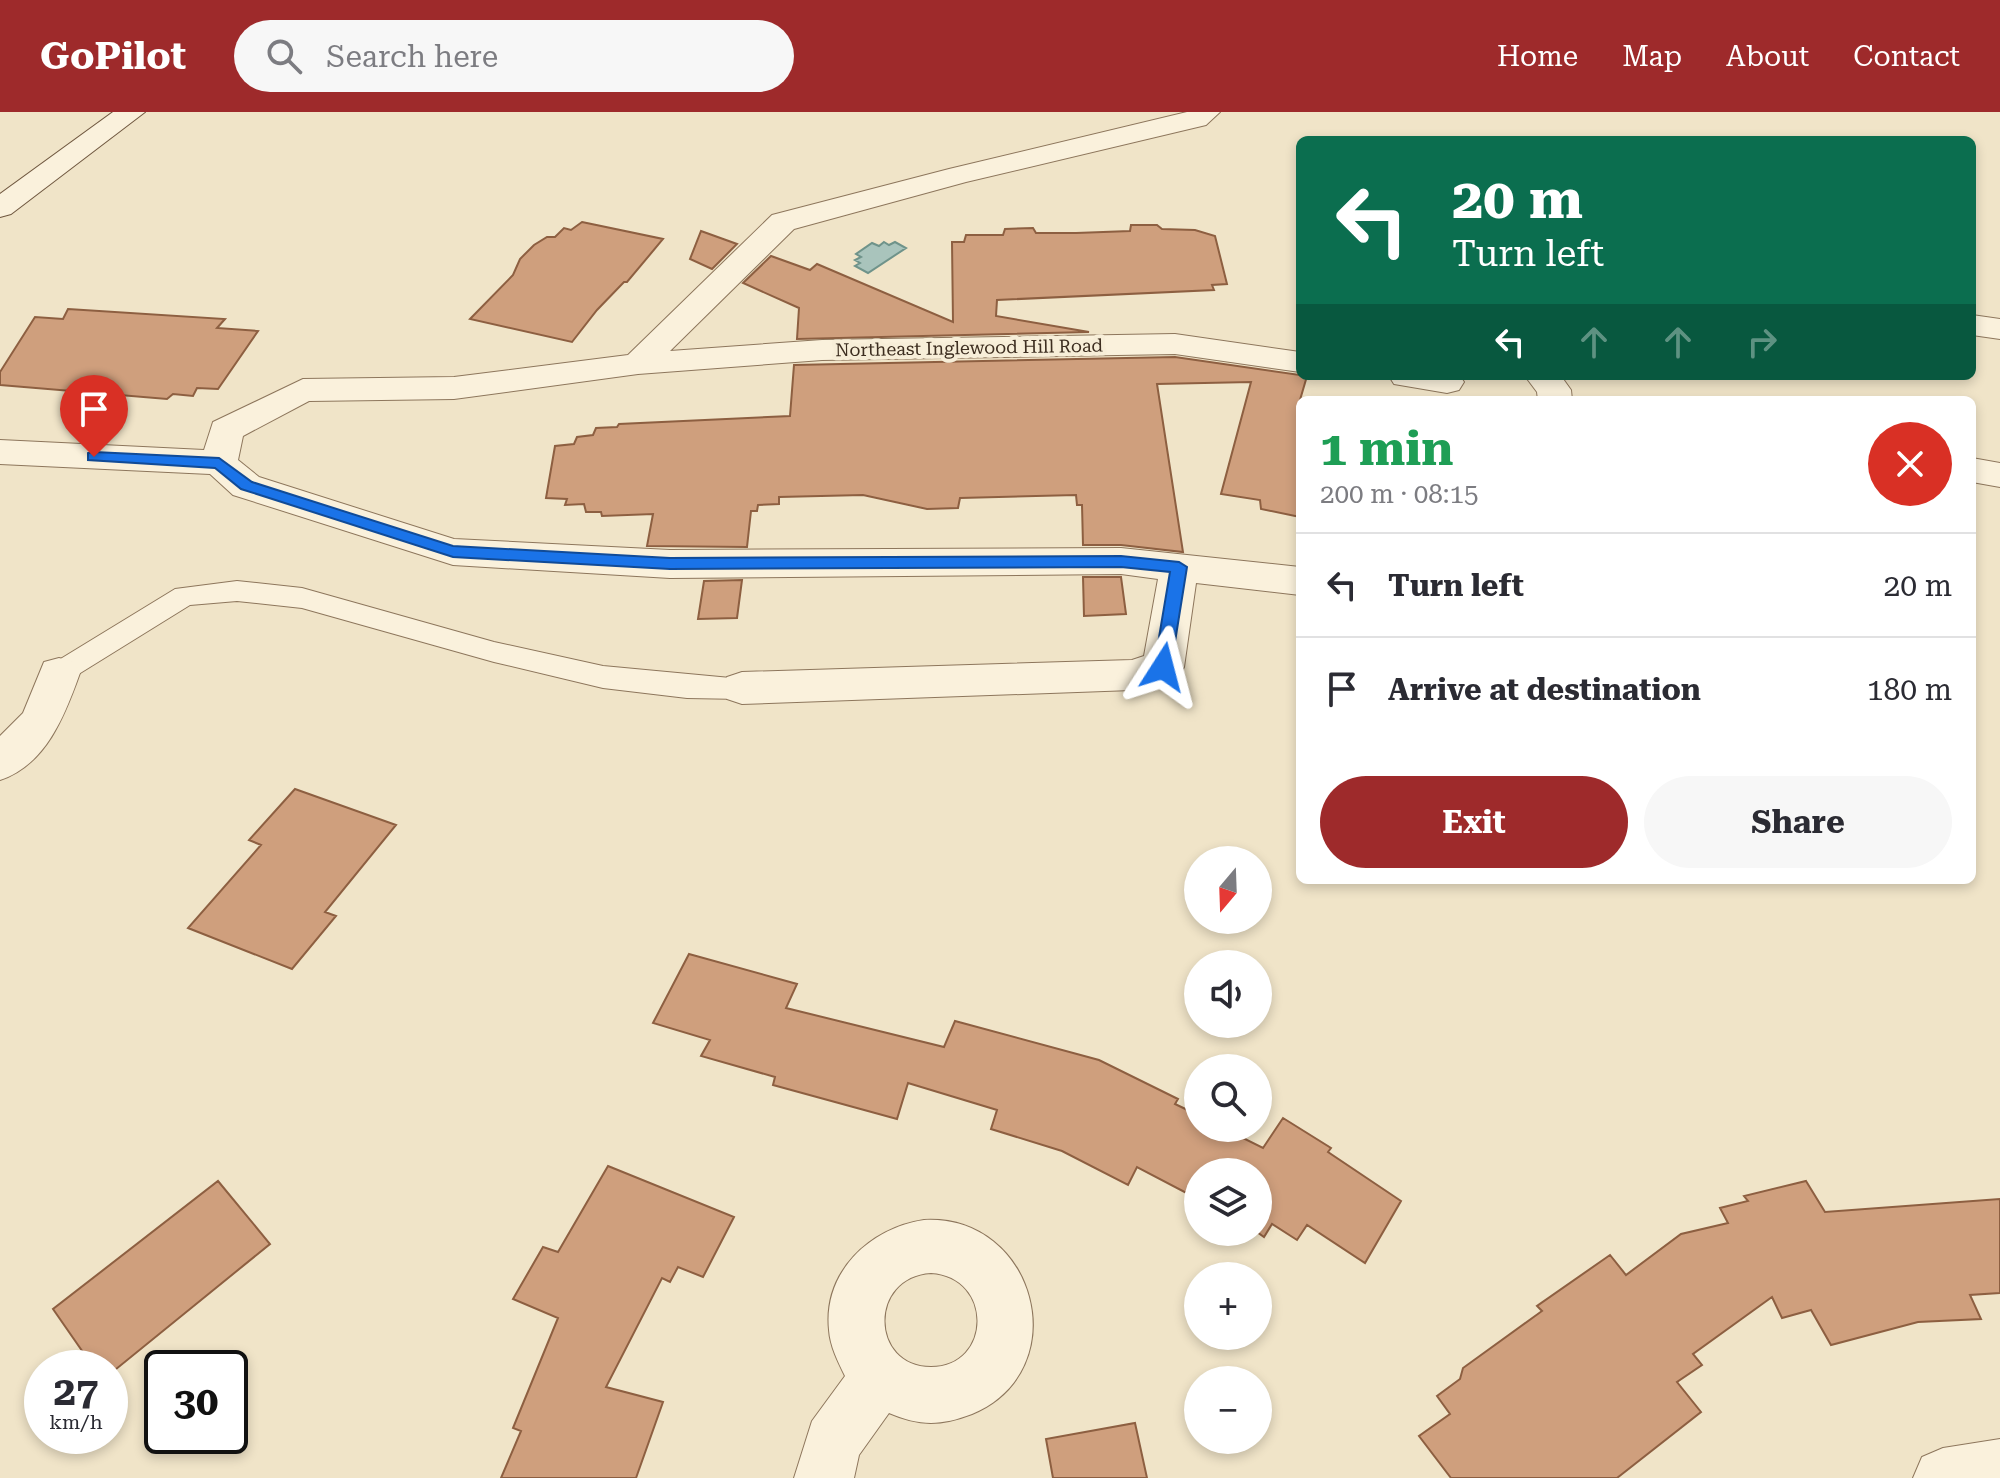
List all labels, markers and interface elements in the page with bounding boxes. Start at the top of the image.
search box [234,20,794,92]
text: GoPilot [40,34,186,78]
icon: search [262,34,306,78]
text: Search here [326,39,498,74]
text: Home [1497,40,1578,73]
text: Map [1622,40,1682,73]
text: About [1726,40,1809,73]
text: Contact [1853,40,1960,73]
text: 20 m [1452,166,1583,232]
icon: left [1320,168,1424,272]
text: Turn left [1452,233,1604,275]
icon: left [1488,320,1532,364]
icon: ahead [1572,320,1616,364]
icon: ahead [1656,320,1700,364]
icon: right [1740,320,1784,364]
street label: Northeast Inglewood Hill Road [835,335,1104,360]
pin [60,375,128,457]
icon: arrive [72,387,116,431]
text: 1 min [1320,421,1453,477]
button: close [1868,422,1952,506]
text: 200 m · 08:15 [1320,479,1479,509]
icon: left [1320,563,1364,607]
text: Turn left [1388,568,1524,603]
text: 20 m [1883,568,1952,603]
position arrow [1121,625,1205,709]
icon: arrive [1320,667,1364,711]
text: Arrive at destination [1388,672,1701,707]
text: 180 m [1867,672,1952,707]
button: Exit [1320,776,1628,868]
button: Share [1644,776,1952,868]
north arrow [1184,846,1272,934]
map controls [1184,846,1272,1454]
button: sound [1184,950,1272,1038]
button: search [1184,1054,1272,1142]
button: layers [1184,1158,1272,1246]
button: + [1184,1262,1272,1350]
speed limit sign: 30 [144,1350,248,1454]
button: − [1184,1366,1272,1454]
text: 27 [54,1368,98,1415]
text: km/h [49,1410,103,1434]

